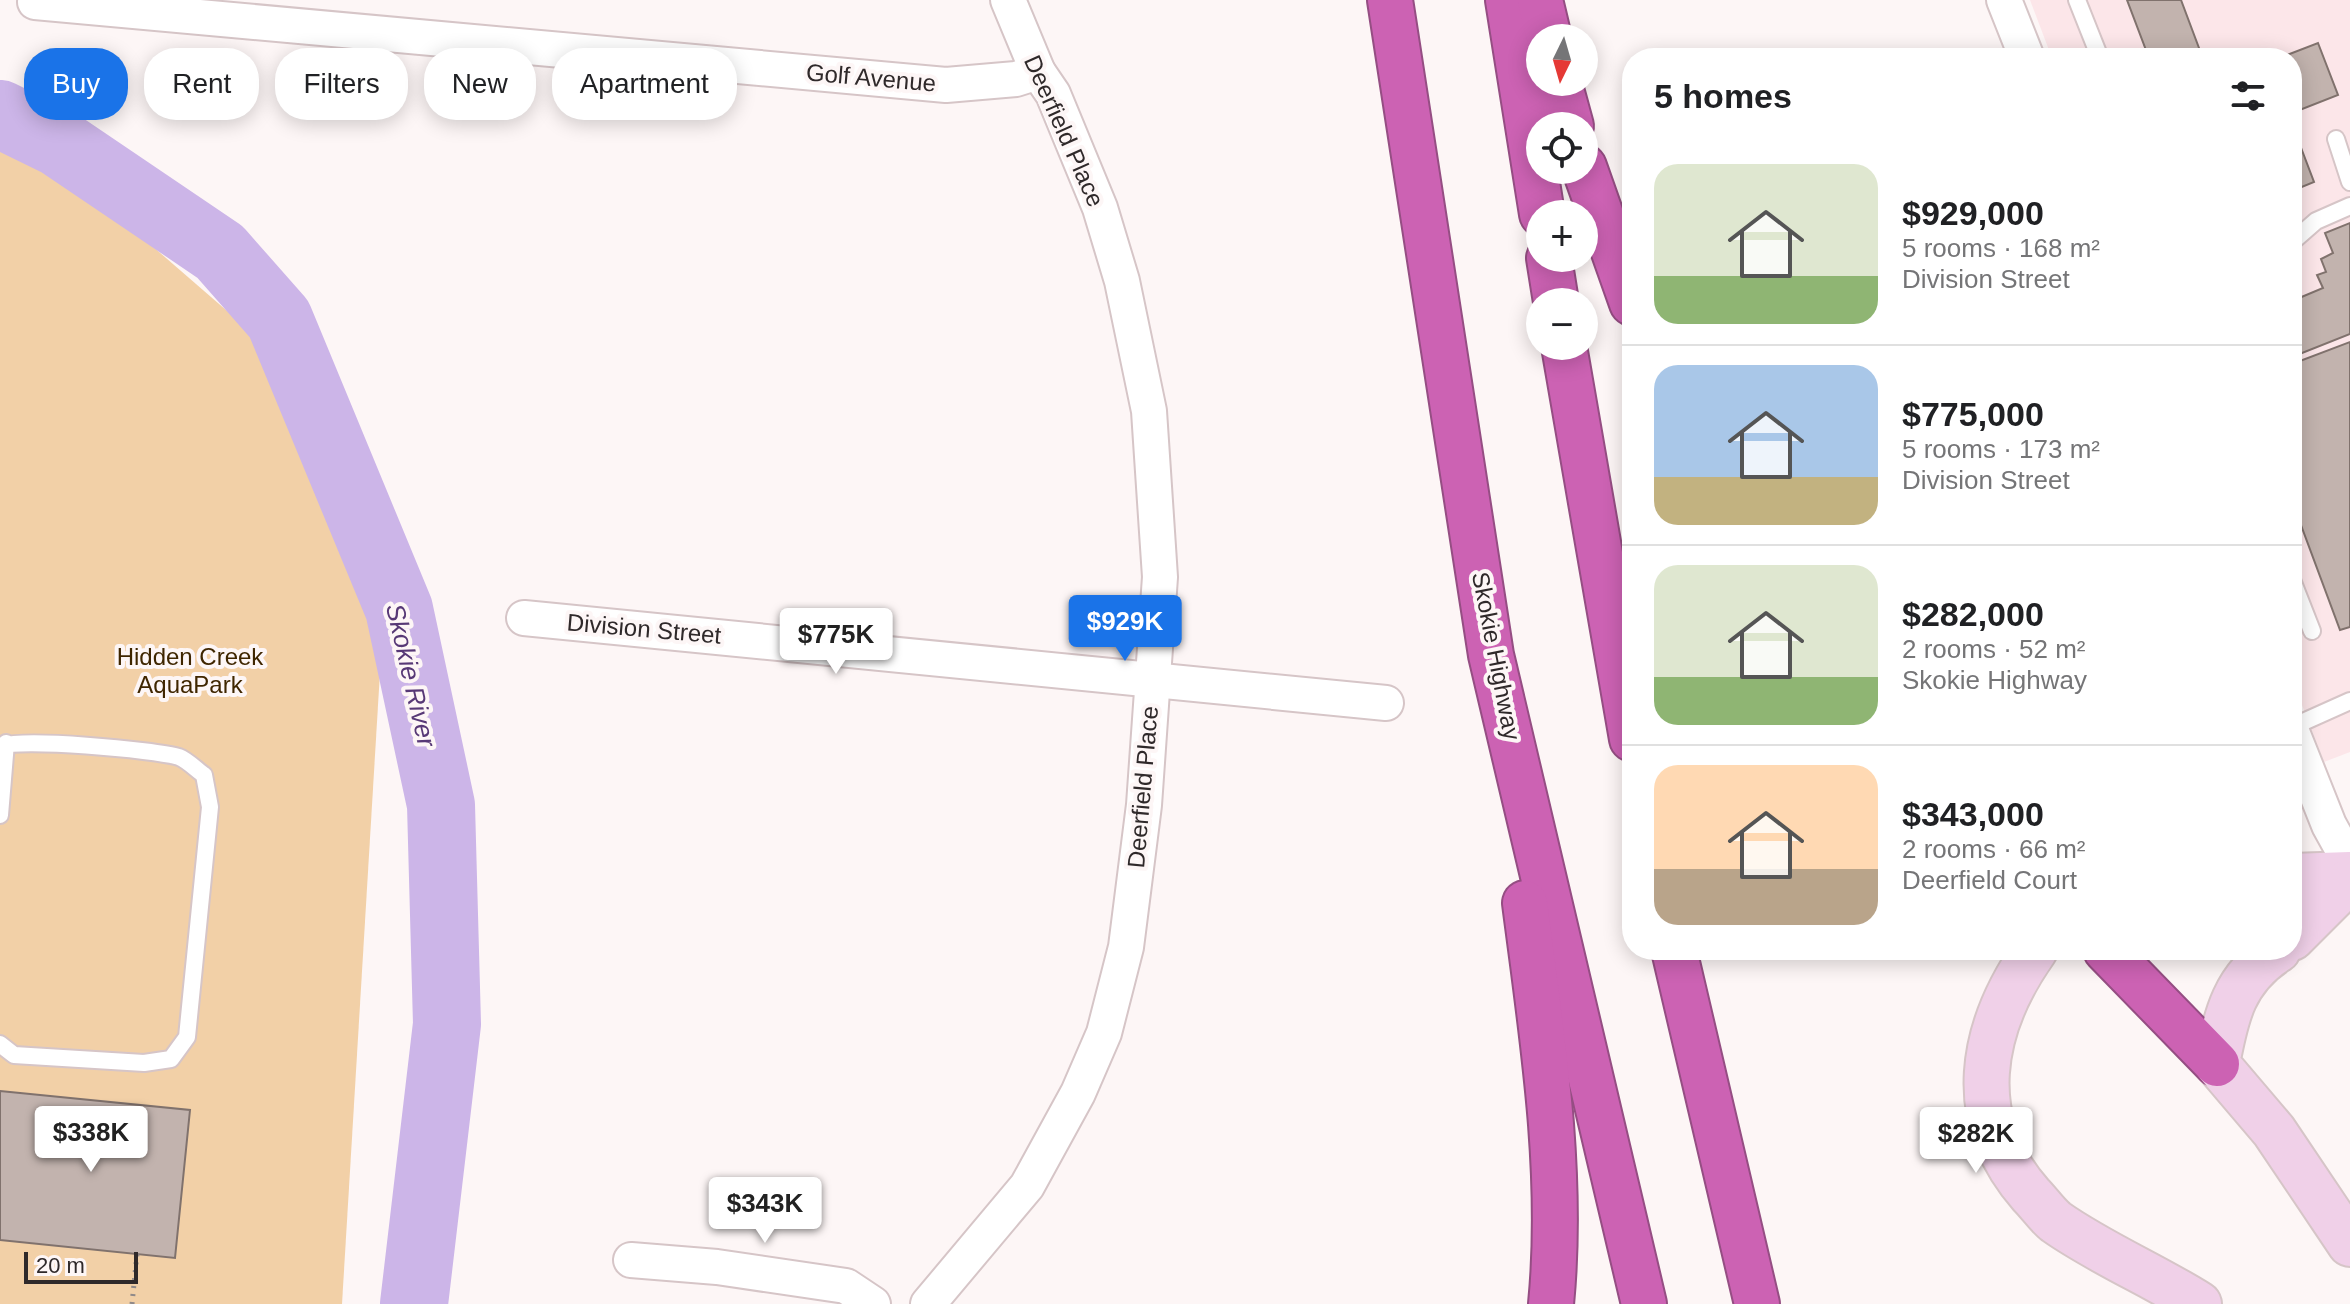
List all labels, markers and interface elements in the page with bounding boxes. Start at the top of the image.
north arrow [1526,24,1598,96]
map controls [1526,24,1598,360]
chip: Buy [24,48,128,120]
chip: Rent [144,48,259,120]
chip: Filters [275,48,408,120]
chip: New [424,48,536,120]
chip: Apartment [552,48,737,120]
street label: Deerfield Place [1019,51,1110,211]
street label: Golf Avenue [805,58,937,97]
icon: filters [2226,74,2270,118]
text: 5 homes [1654,77,1792,115]
button: locate [1526,112,1598,184]
text: $929,000 [1902,194,2044,232]
icon: home [1718,196,1814,292]
button: + [1526,200,1598,272]
text: 5 rooms · 168 m² [1902,233,2100,263]
text: Division Street [1902,264,2070,294]
button: − [1526,288,1598,360]
text: $775,000 [1902,395,2044,433]
icon: home [1718,397,1814,493]
text: 5 rooms · 173 m² [1902,434,2100,464]
text: Division Street [1902,465,2070,495]
street label: Skokie Highway [1467,570,1526,742]
pin: $929K [1069,595,1181,663]
text: $282,000 [1902,595,2044,633]
icon: home [1718,597,1814,693]
water label: Skokie River [380,601,442,751]
text: $929K [1087,606,1163,636]
street label: Division Street [566,608,723,649]
pin: $775K [780,608,892,676]
text: $775K [798,619,874,649]
text: 2 rooms · 52 m² [1902,634,2086,664]
park label: Hidden Creek AquaPark [117,643,264,698]
text: Skokie Highway [1902,665,2087,695]
street label: Deerfield Place [1122,705,1163,869]
text: $343,000 [1902,795,2044,833]
icon: home [1718,797,1814,893]
text: 2 rooms · 66 m² [1902,834,2086,864]
text: Deerfield Court [1902,865,2077,895]
pin: $338K [35,1106,147,1174]
pin: $282K [1920,1107,2032,1175]
text: $338K [53,1117,129,1147]
text: $282K [1938,1118,2014,1148]
pin: $343K [709,1177,821,1245]
text: $343K [727,1188,803,1218]
scale bar [24,1248,138,1284]
text: 20 m [36,1253,85,1278]

